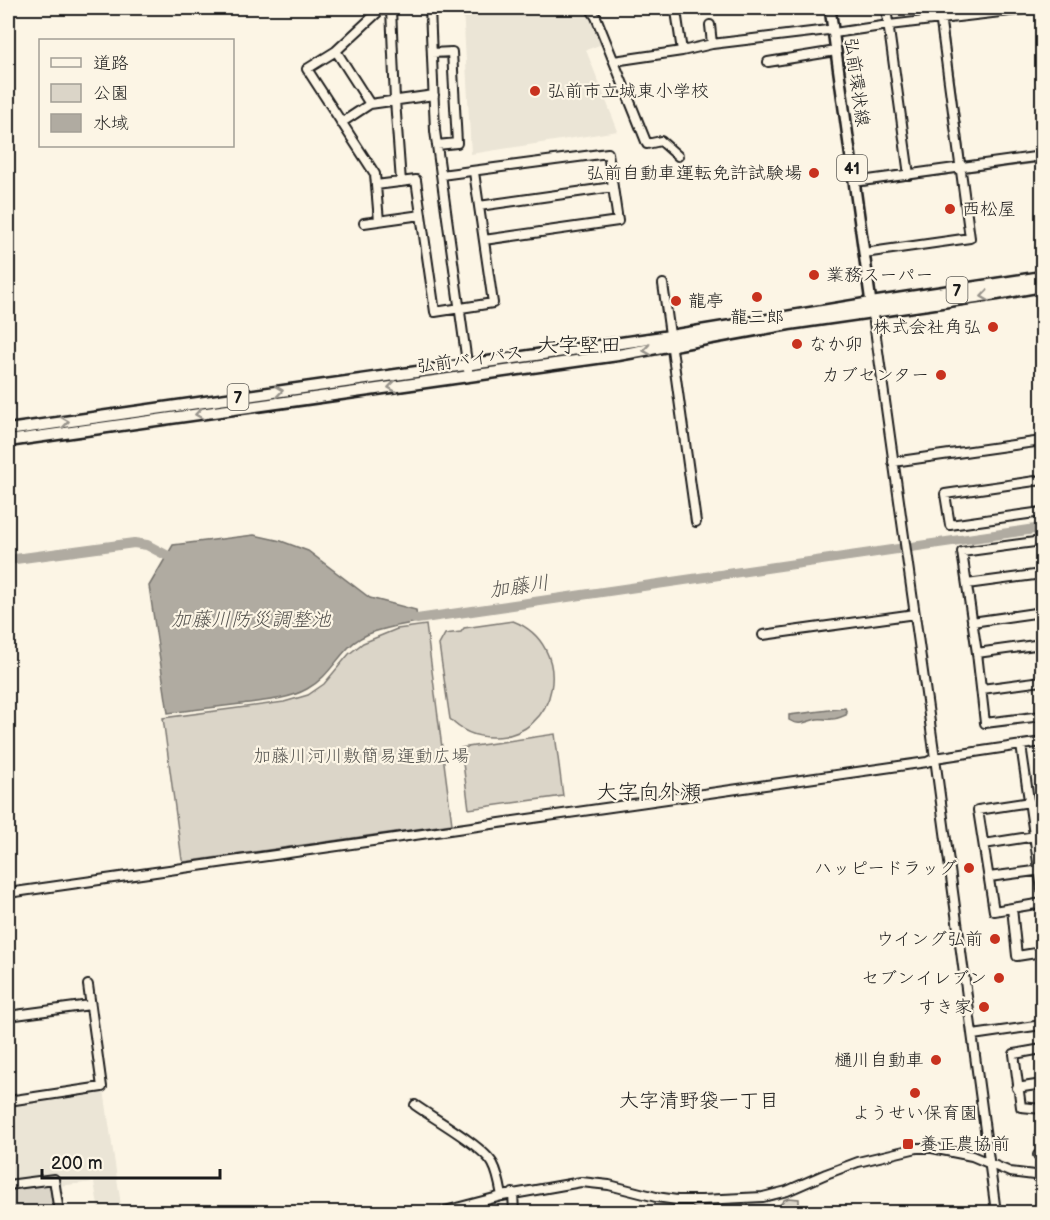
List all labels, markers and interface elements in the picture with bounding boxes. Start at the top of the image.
street label: 弘前環状線 [840,36,873,128]
legend [39,39,234,147]
text: 道路 [93,53,129,74]
place label: 弘前市立城東小学校 [547,81,709,102]
text: 公園 [93,83,129,104]
marker: 弘前市立城東小学校 [528,84,542,98]
text: 水域 [93,113,129,134]
road number: 41 [837,155,867,181]
place label: 弘前自動車運転免許試験場 [586,163,802,184]
marker: 弘前自動車運転免許試験場 [807,166,821,180]
place label: 西松屋 [962,199,1016,220]
marker: 西松屋 [943,202,957,216]
place label: 業務スーパー [826,265,933,286]
marker: 業務スーパー [807,268,821,282]
road number: 7 [946,277,968,303]
marker: 龍三郎 [750,290,764,304]
one-way arrow [980,290,989,302]
place label: 龍亭 [688,291,724,312]
marker: 龍亭 [669,294,683,308]
place label: 龍三郎 [730,307,784,328]
place label: 株式会社角弘 [873,317,981,338]
marker: 株式会社角弘 [986,320,1000,334]
district label: 大字堅田 [537,333,621,358]
place label: なか卯 [809,334,863,355]
marker: なか卯 [790,337,804,351]
street label: 弘前バイパス [415,342,525,377]
one-way arrow [643,343,653,356]
place label: カブセンター [822,365,929,386]
marker: カブセンター [934,368,948,382]
one-way arrow [387,380,396,392]
road number: 7 [228,384,248,410]
one-way arrow [275,386,284,398]
one-way arrow [194,407,203,420]
one-way arrow [61,416,70,428]
water label: 加藤川 [488,571,551,603]
water label: 加藤川防災調整池 [171,608,332,632]
park label: 加藤川河川敷簡易運動広場 [253,746,469,767]
district label: 大字向外瀬 [597,780,702,805]
place label: ハッピードラッグ [814,858,957,879]
marker: ハッピードラッグ [962,861,976,875]
place label: ウイング弘前 [876,929,983,950]
marker: ウイング弘前 [988,932,1002,946]
place label: セブンイレブン [861,968,987,989]
marker: セブンイレブン [992,971,1006,985]
place label: すき家 [918,997,972,1018]
marker: すき家 [977,1000,991,1014]
place label: 樋川自動車 [834,1050,924,1071]
marker: 樋川自動車 [929,1053,943,1067]
marker: ようせい保育園 [908,1086,922,1100]
district label: 大字清野袋一丁目 [619,1089,779,1113]
place label: ようせい保育園 [852,1103,978,1124]
place label: 養正農協前 [920,1134,1010,1155]
marker: 養正農協前 [901,1137,915,1151]
scale bar [42,1142,220,1180]
text: 200 m [51,1153,103,1174]

